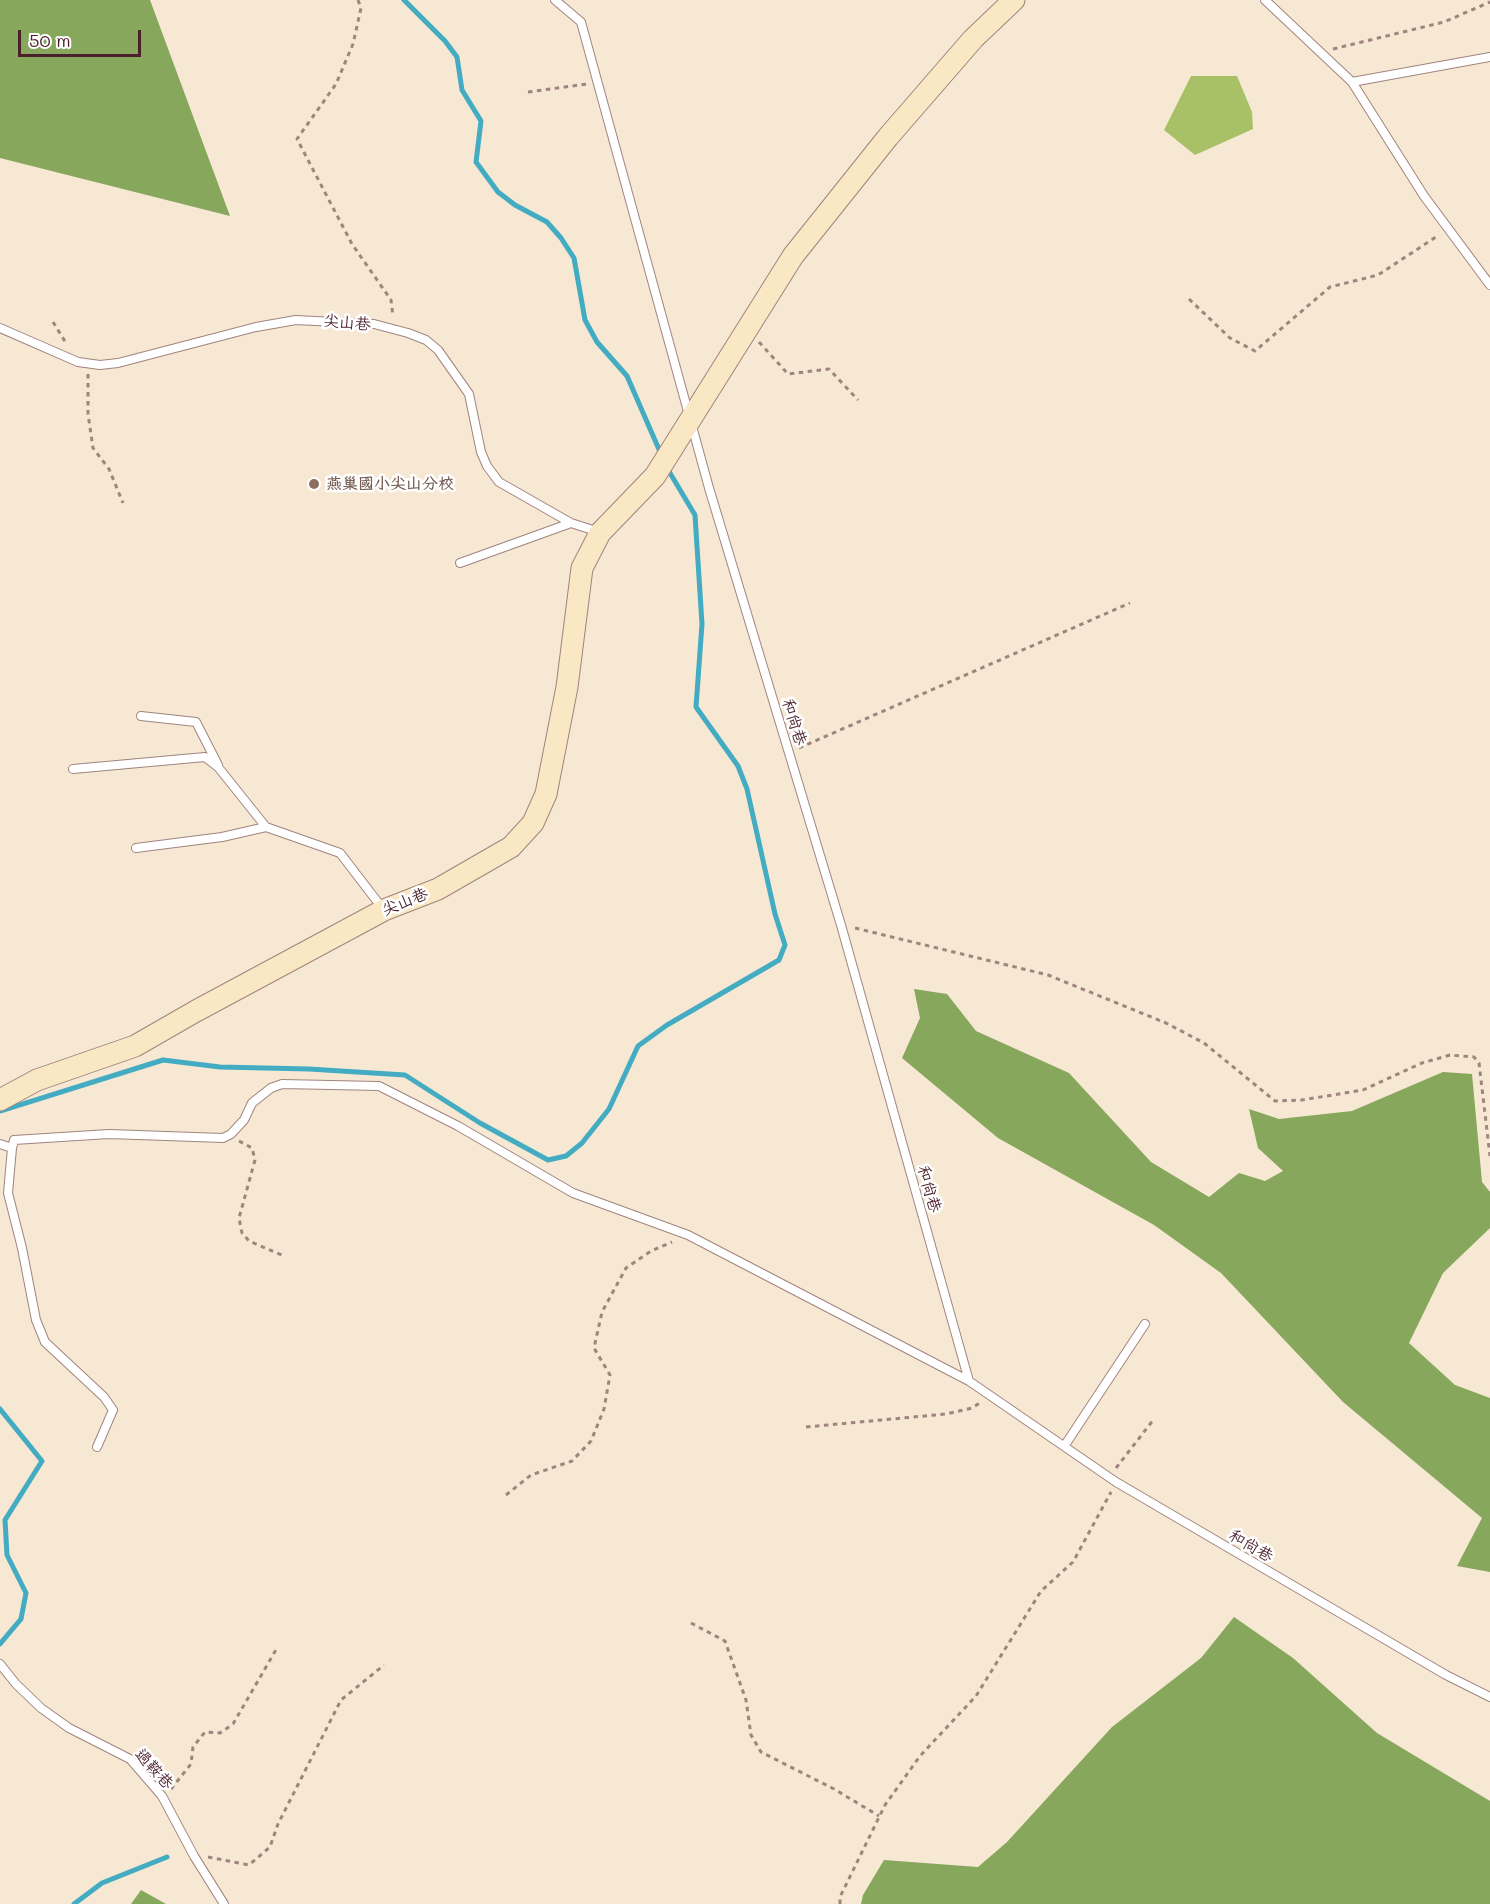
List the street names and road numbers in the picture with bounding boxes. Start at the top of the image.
street label: 尖山巷 [322,311,372,335]
street label: 和尚巷 [778,696,810,748]
street label: 尖山巷 [379,884,431,920]
street label: 和尚巷 [913,1163,945,1215]
street label: 和尚巷 [1225,1526,1277,1566]
street label: 過鞍巷 [131,1745,177,1793]

